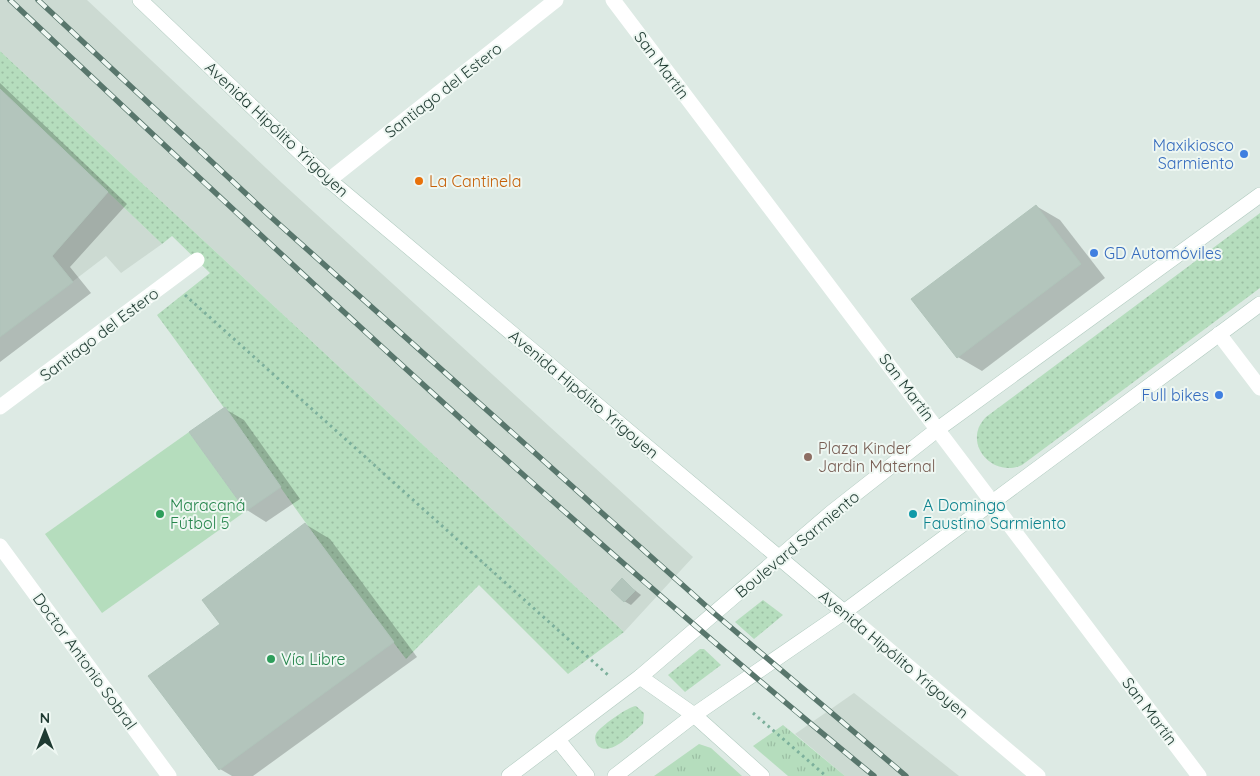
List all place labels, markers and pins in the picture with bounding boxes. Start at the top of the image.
place label: Maxikiosco Sarmiento [1153,135,1234,173]
marker: Maxikiosco Sarmiento [1238,148,1250,160]
place label: La Cantinela [429,171,521,191]
marker: La Cantinela [413,175,425,187]
place label: GD Automóviles [1104,243,1221,263]
marker: GD Automóviles [1088,247,1100,259]
place label: Full bikes [1141,385,1209,405]
marker: Full bikes [1213,389,1225,401]
place label: Plaza Kinder Jardin Maternal [818,438,936,476]
marker: Plaza Kinder Jardin Maternal [802,451,814,463]
place label: Maracaná Fútbol 5 [170,495,246,533]
place label: A Domingo Faustino Sarmiento [923,495,1066,533]
marker: Maracaná Fútbol 5 [154,508,166,520]
marker: A Domingo Faustino Sarmiento [907,508,919,520]
place label: Vía Libre [281,649,346,669]
marker: Vía Libre [265,653,277,665]

